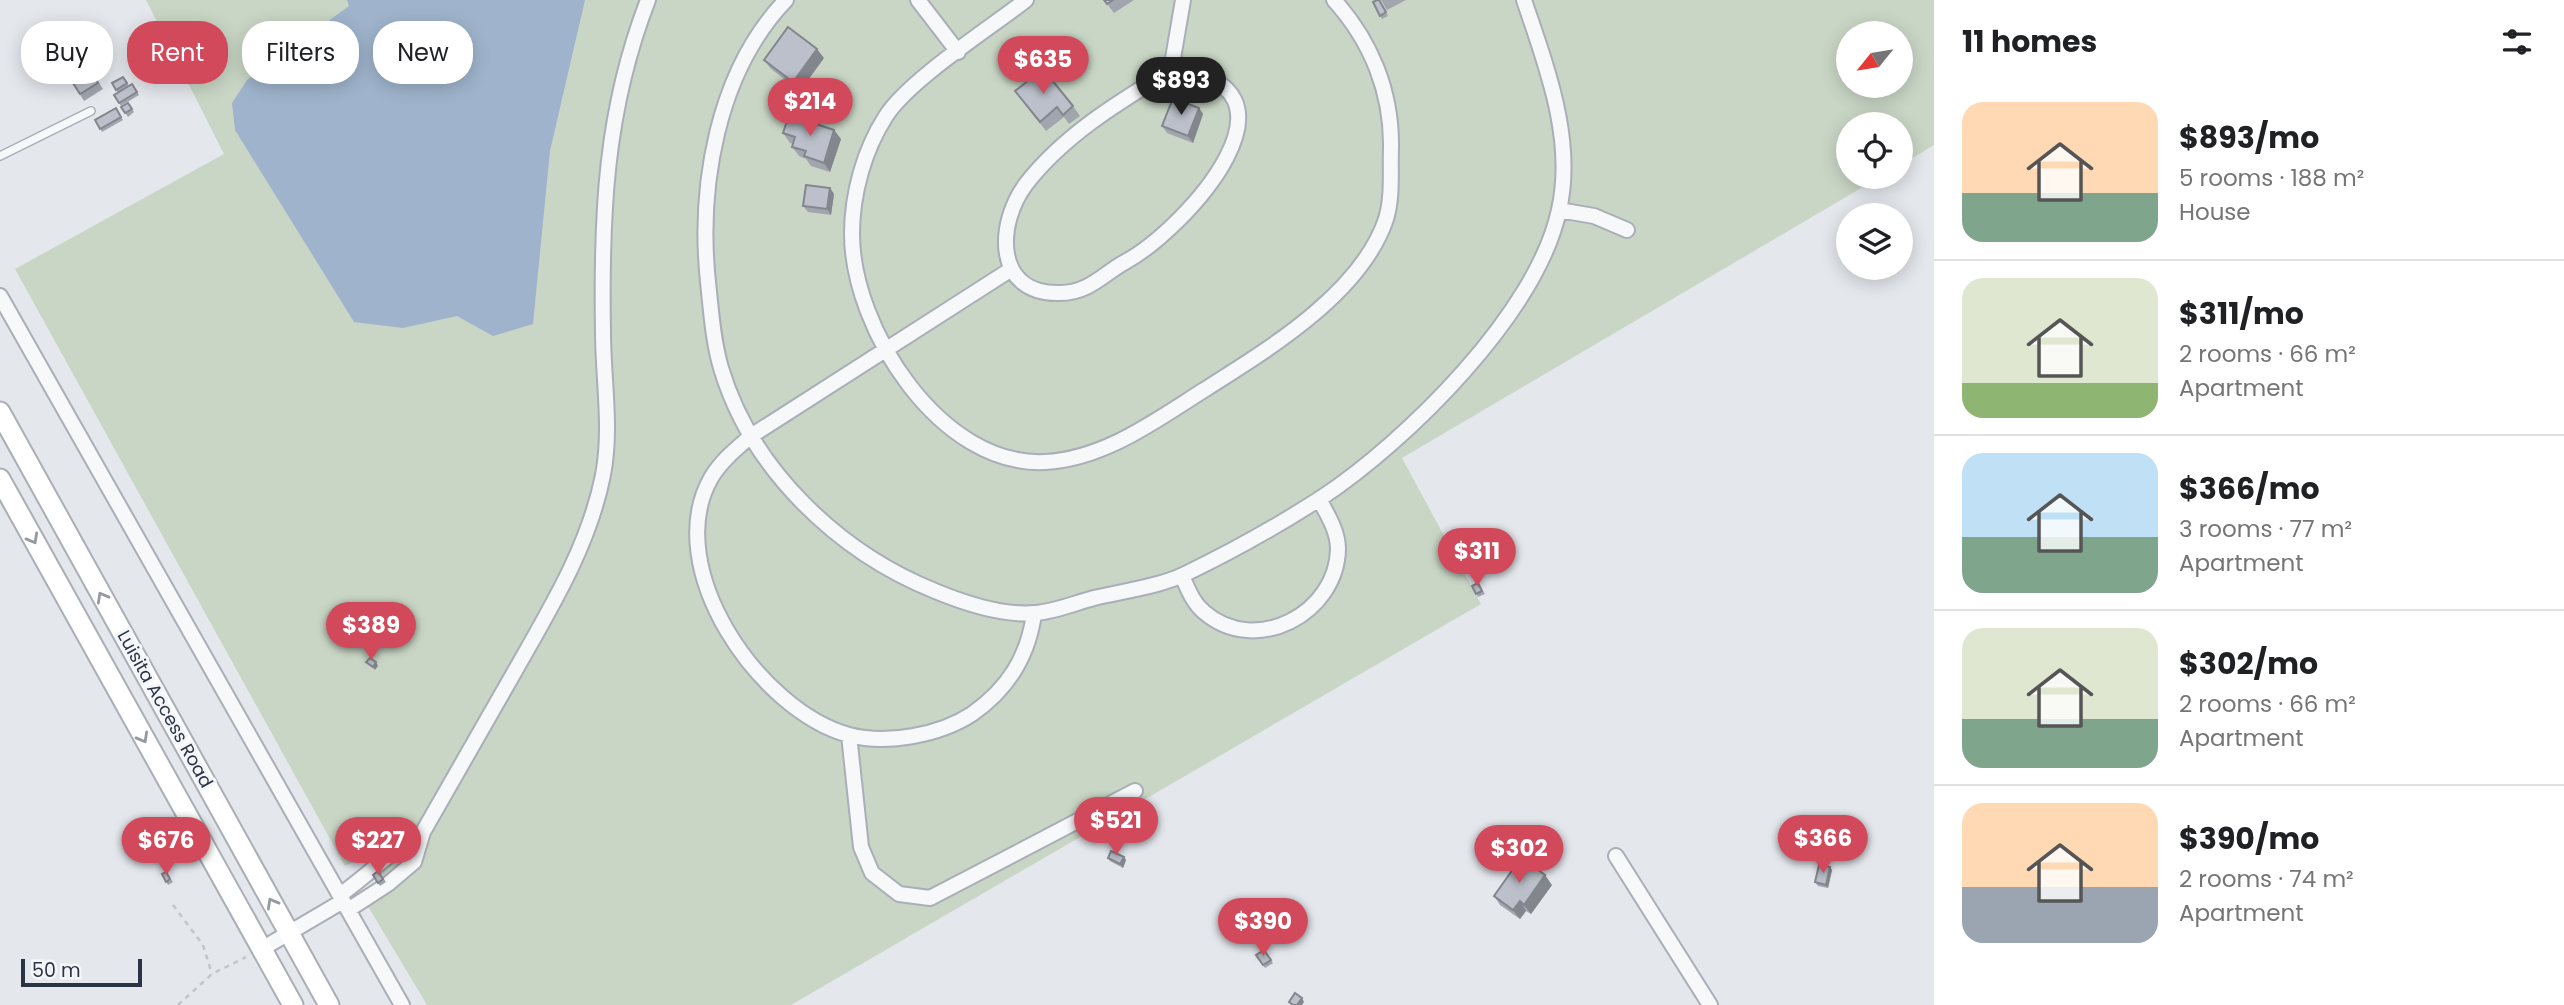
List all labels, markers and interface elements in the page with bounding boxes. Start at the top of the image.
text: 11 homes [1962,20,2097,63]
chip: Buy [21,21,113,84]
chip: Rent [127,21,228,84]
chip: Filters [242,21,359,84]
chip: New [373,21,473,84]
north arrow [1836,21,1913,98]
map controls [1836,21,1913,280]
icon: filters [2498,23,2536,61]
pin: $635 [1002,36,1084,96]
text: $635 [1014,43,1072,75]
pin: $893 [1140,58,1222,117]
text: $893 [1152,64,1210,96]
pin: $214 [769,78,851,138]
text: $214 [784,85,836,117]
button: locate [1836,112,1913,189]
text: $893/mo [2179,116,2319,159]
icon: home [2018,130,2102,214]
text: 5 rooms · 188 m² [2179,162,2364,194]
text: House [2179,196,2251,228]
button: layers [1836,203,1913,280]
text: $311/mo [2179,292,2304,335]
icon: home [2018,306,2102,390]
text: 2 rooms · 66 m² [2179,338,2356,370]
text: Apartment [2179,372,2304,404]
text: $366/mo [2179,467,2320,510]
icon: home [2018,481,2102,565]
text: 3 rooms · 77 m² [2179,513,2352,545]
pin: $311 [1436,528,1518,588]
one-way arrow [25,532,38,544]
text: $311 [1454,535,1500,567]
text: Apartment [2179,547,2304,579]
one-way arrow [97,591,111,604]
pin: $389 [330,602,412,662]
text: $389 [342,609,400,641]
street label: Luisita Access Road [112,625,219,792]
text: $302/mo [2179,642,2318,685]
icon: home [2018,656,2102,740]
text: 2 rooms · 66 m² [2179,688,2356,720]
text: Apartment [2179,722,2304,754]
one-way arrow [135,731,148,744]
pin: $521 [1075,798,1157,857]
text: $521 [1090,804,1142,836]
pin: $366 [1782,816,1864,875]
text: $390/mo [2179,817,2319,860]
pin: $676 [125,818,207,877]
pin: $227 [337,818,419,877]
text: $366 [1794,822,1852,854]
text: $676 [138,824,194,856]
text: $227 [351,824,405,856]
pin: $302 [1478,826,1560,885]
icon: home [2018,831,2102,915]
text: $302 [1490,832,1548,864]
text: 2 rooms · 74 m² [2179,863,2354,895]
one-way arrow [267,897,280,910]
text: Apartment [2179,897,2304,929]
pin: $390 [1222,898,1304,958]
text: $390 [1234,905,1292,937]
scale bar [21,956,142,988]
text: 50 m [32,957,81,984]

